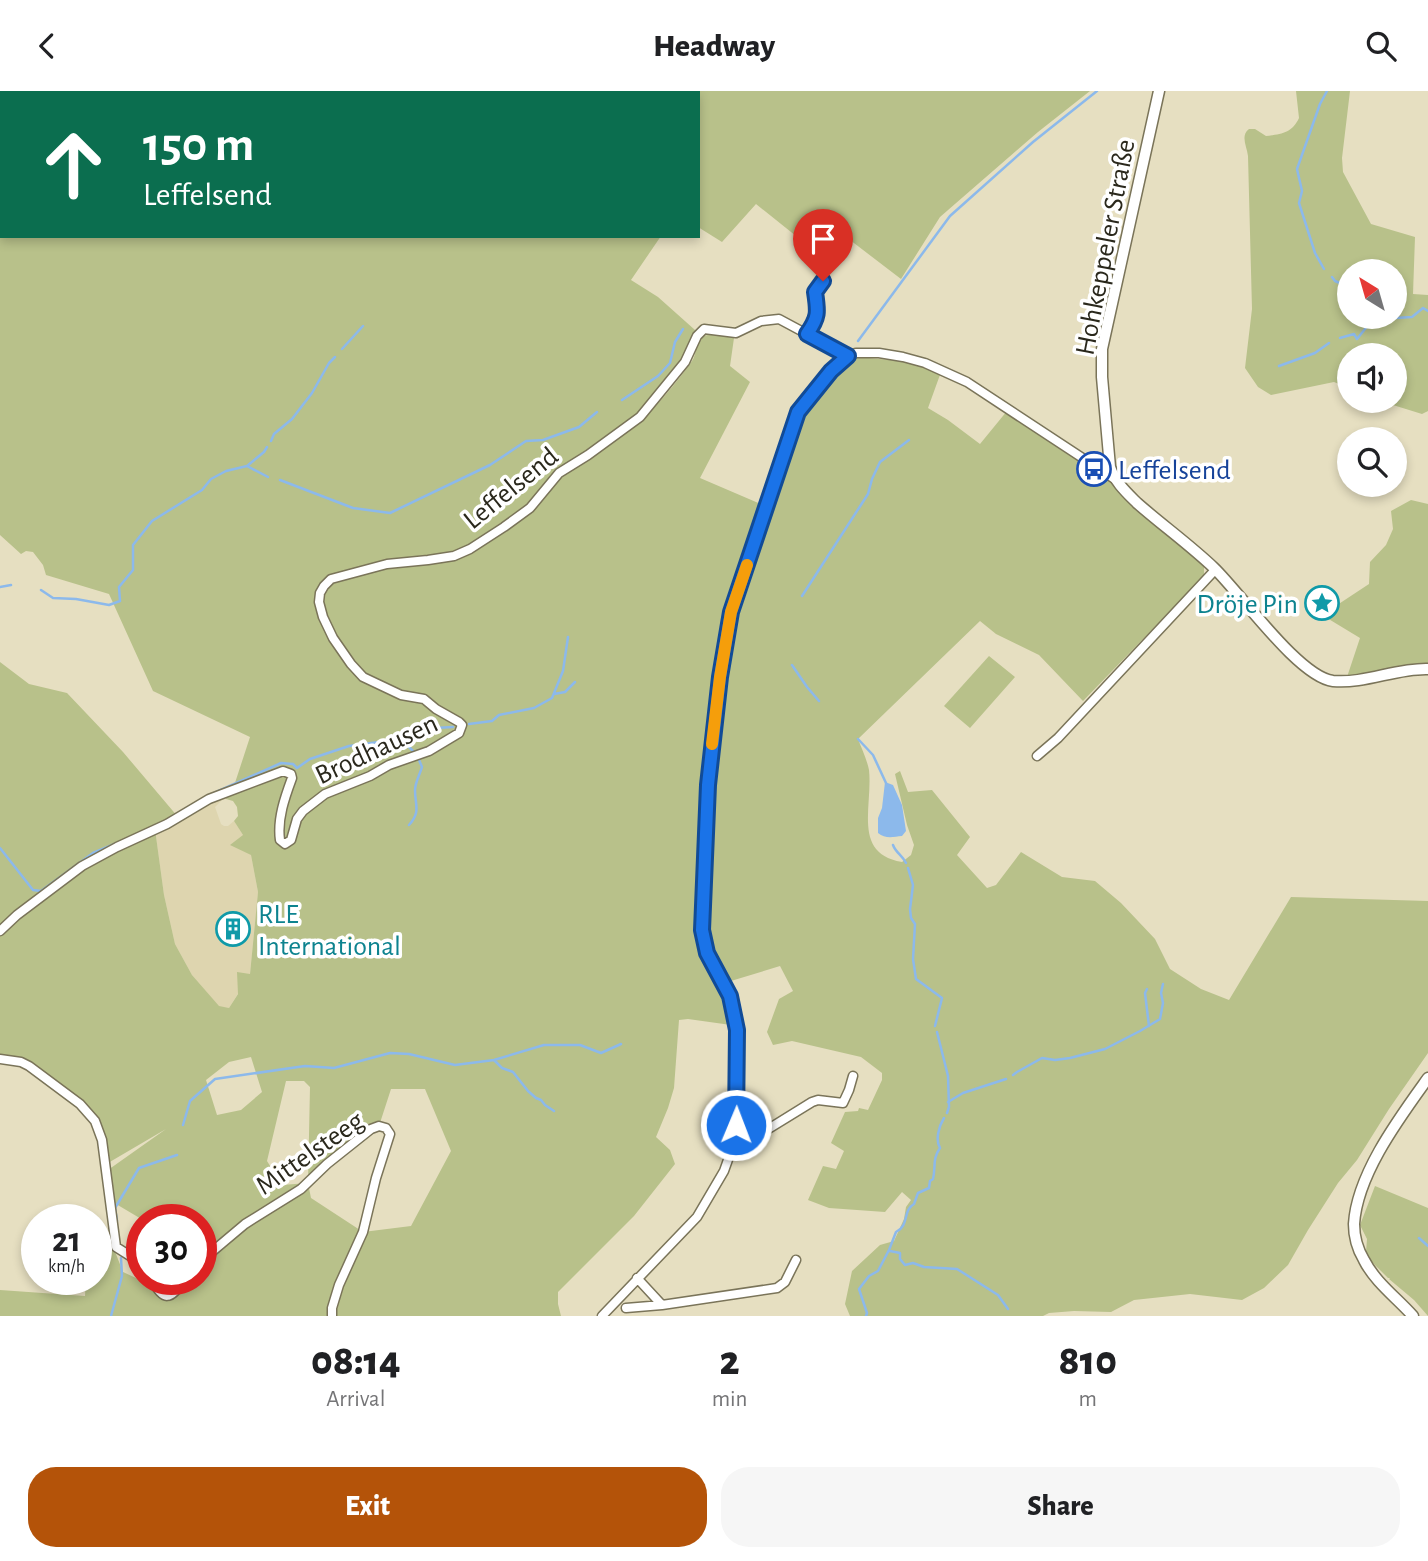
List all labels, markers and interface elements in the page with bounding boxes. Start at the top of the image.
icon: back [28,27,66,65]
icon: search [1362,27,1400,65]
text: Headway [653,30,775,62]
icon: ahead [28,119,119,210]
text: 150 m [143,121,254,170]
street label: Hohkeppeler Straße [1071,137,1141,358]
text: Leffelsend [143,179,272,211]
pin [793,209,853,281]
icon: arrive [804,220,842,258]
north arrow [1337,259,1407,329]
map controls [1337,259,1407,497]
button: sound [1337,343,1407,413]
button: search [1337,427,1407,497]
street label: Leffelsend [459,442,564,535]
bus stop icon: Leffelsend [1075,450,1113,488]
place label: Leffelsend [1118,457,1231,485]
place icon: Dröje Pin [1303,584,1341,622]
place label: Dröje Pin [1196,591,1298,619]
street label: Brodhausen [311,709,442,790]
place label: RLE International [258,901,401,961]
building icon: RLE International [214,910,252,948]
position arrow [699,1088,773,1162]
street label: Mittelsteeg [251,1106,369,1201]
speed limit sign: 30 [126,1204,217,1295]
text: 21 [52,1223,81,1258]
text: km/h [48,1258,85,1276]
text: 08:14 [311,1340,401,1382]
text: 2 [720,1340,740,1382]
text: 810 [1059,1340,1117,1382]
text: Arrival [326,1388,385,1411]
text: min [712,1388,748,1411]
text: m [1079,1388,1097,1411]
button: Exit [28,1467,707,1547]
button: Share [721,1467,1400,1547]

